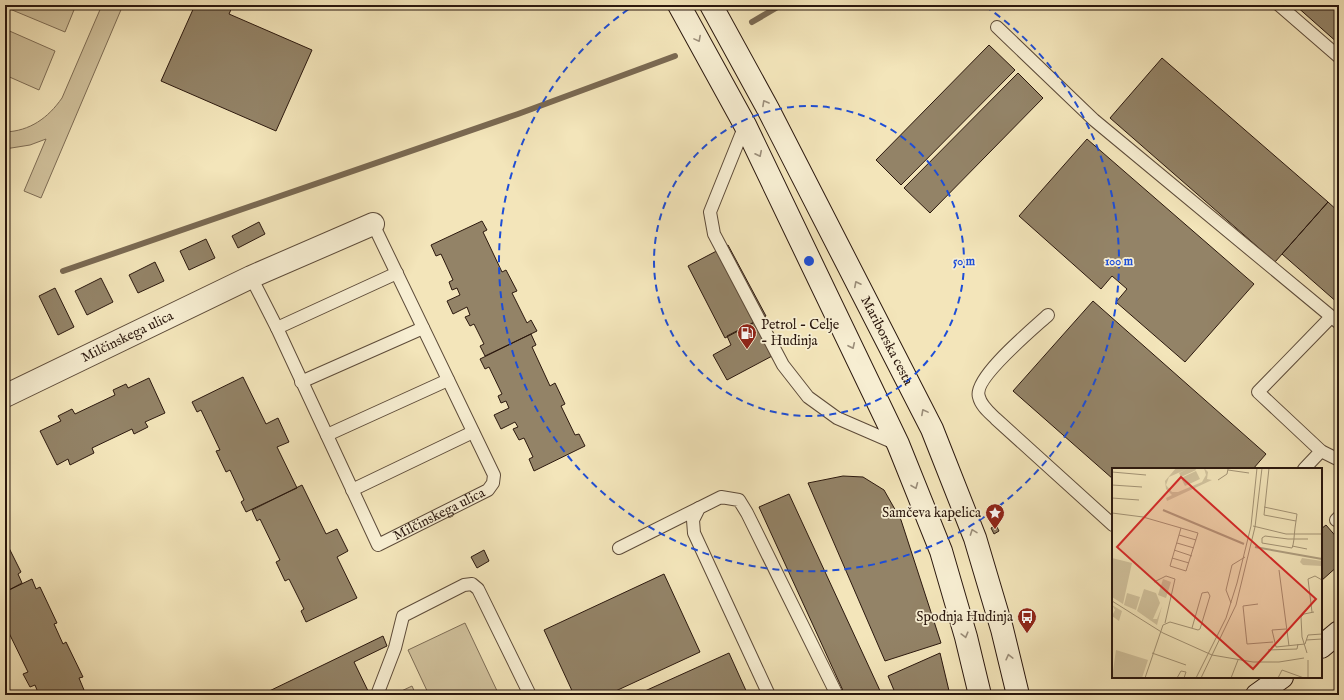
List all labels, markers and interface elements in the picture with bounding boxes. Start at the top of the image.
one-way arrow [694,35,701,42]
one-way arrow [762,99,769,107]
one-way arrow [754,150,762,157]
centre of rings [802,254,816,268]
text: 50 m [953,254,976,269]
text: 100 m [1105,254,1134,269]
one-way arrow [854,281,862,289]
street label: Mariborska cesta [856,293,918,389]
street label: Milčinskega ulica [78,306,177,367]
place label: Petrol - Celje - Hudinja [761,316,840,350]
fuel station icon: Petrol - Celje - Hudinja [736,322,758,350]
one-way arrow [847,342,855,350]
one-way arrow [921,409,928,416]
inset map [1112,468,1322,678]
one-way arrow [910,481,918,489]
street label: Milčinskega ulica [390,484,489,545]
place icon: Samčeva kapelica [984,502,1006,530]
place label: Samčeva kapelica [882,504,982,522]
one-way arrow [969,529,977,536]
bus stop icon: Spodnja Hudinja [1016,606,1038,634]
place label: Spodnja Hudinja [916,608,1014,626]
one-way arrow [960,632,969,639]
one-way arrow [1005,654,1013,660]

